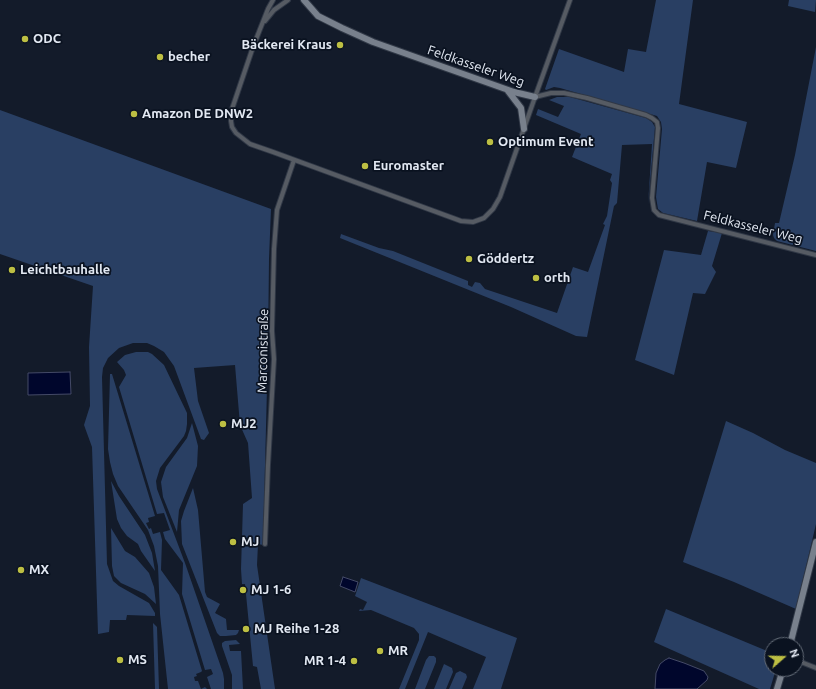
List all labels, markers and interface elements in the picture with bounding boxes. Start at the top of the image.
place label: ODC [33,31,61,47]
marker: ODC [20,34,30,44]
place label: Bäckerei Kraus [241,37,332,53]
marker: Bäckerei Kraus [335,40,345,50]
street label: Feldkasseler Weg [425,42,527,90]
place label: becher [168,49,210,65]
marker: becher [155,52,165,62]
place label: Amazon DE DNW2 [142,106,253,122]
marker: Amazon DE DNW2 [129,109,139,119]
place label: Optimum Event [498,134,594,150]
marker: Optimum Event [485,137,495,147]
place label: Euromaster [373,158,444,174]
marker: Euromaster [360,161,370,171]
street label: Feldkasseler Weg [702,207,804,247]
place label: Göddertz [477,251,534,267]
marker: Göddertz [464,254,474,264]
place label: Leichtbauhalle [20,262,110,278]
marker: Leichtbauhalle [7,265,17,275]
place label: orth [544,270,570,286]
marker: orth [531,273,541,283]
street label: Marconistraße [254,309,272,393]
place label: MJ2 [231,416,257,432]
marker: MJ2 [218,419,228,429]
place label: MJ [241,534,259,550]
marker: MJ [228,537,238,547]
place label: MX [29,562,49,578]
marker: MX [16,565,26,575]
place label: MJ 1-6 [251,582,291,598]
marker: MJ 1-6 [238,585,248,595]
place label: MJ Reihe 1-28 [254,621,339,637]
marker: MJ Reihe 1-28 [241,624,251,634]
north arrow [764,637,804,677]
place label: MR [388,643,408,659]
marker: MR [375,646,385,656]
text: N [787,647,801,659]
place label: MS [128,652,147,668]
place label: MR 1-4 [304,653,346,669]
marker: MS [115,655,125,665]
marker: MR 1-4 [349,656,359,666]

